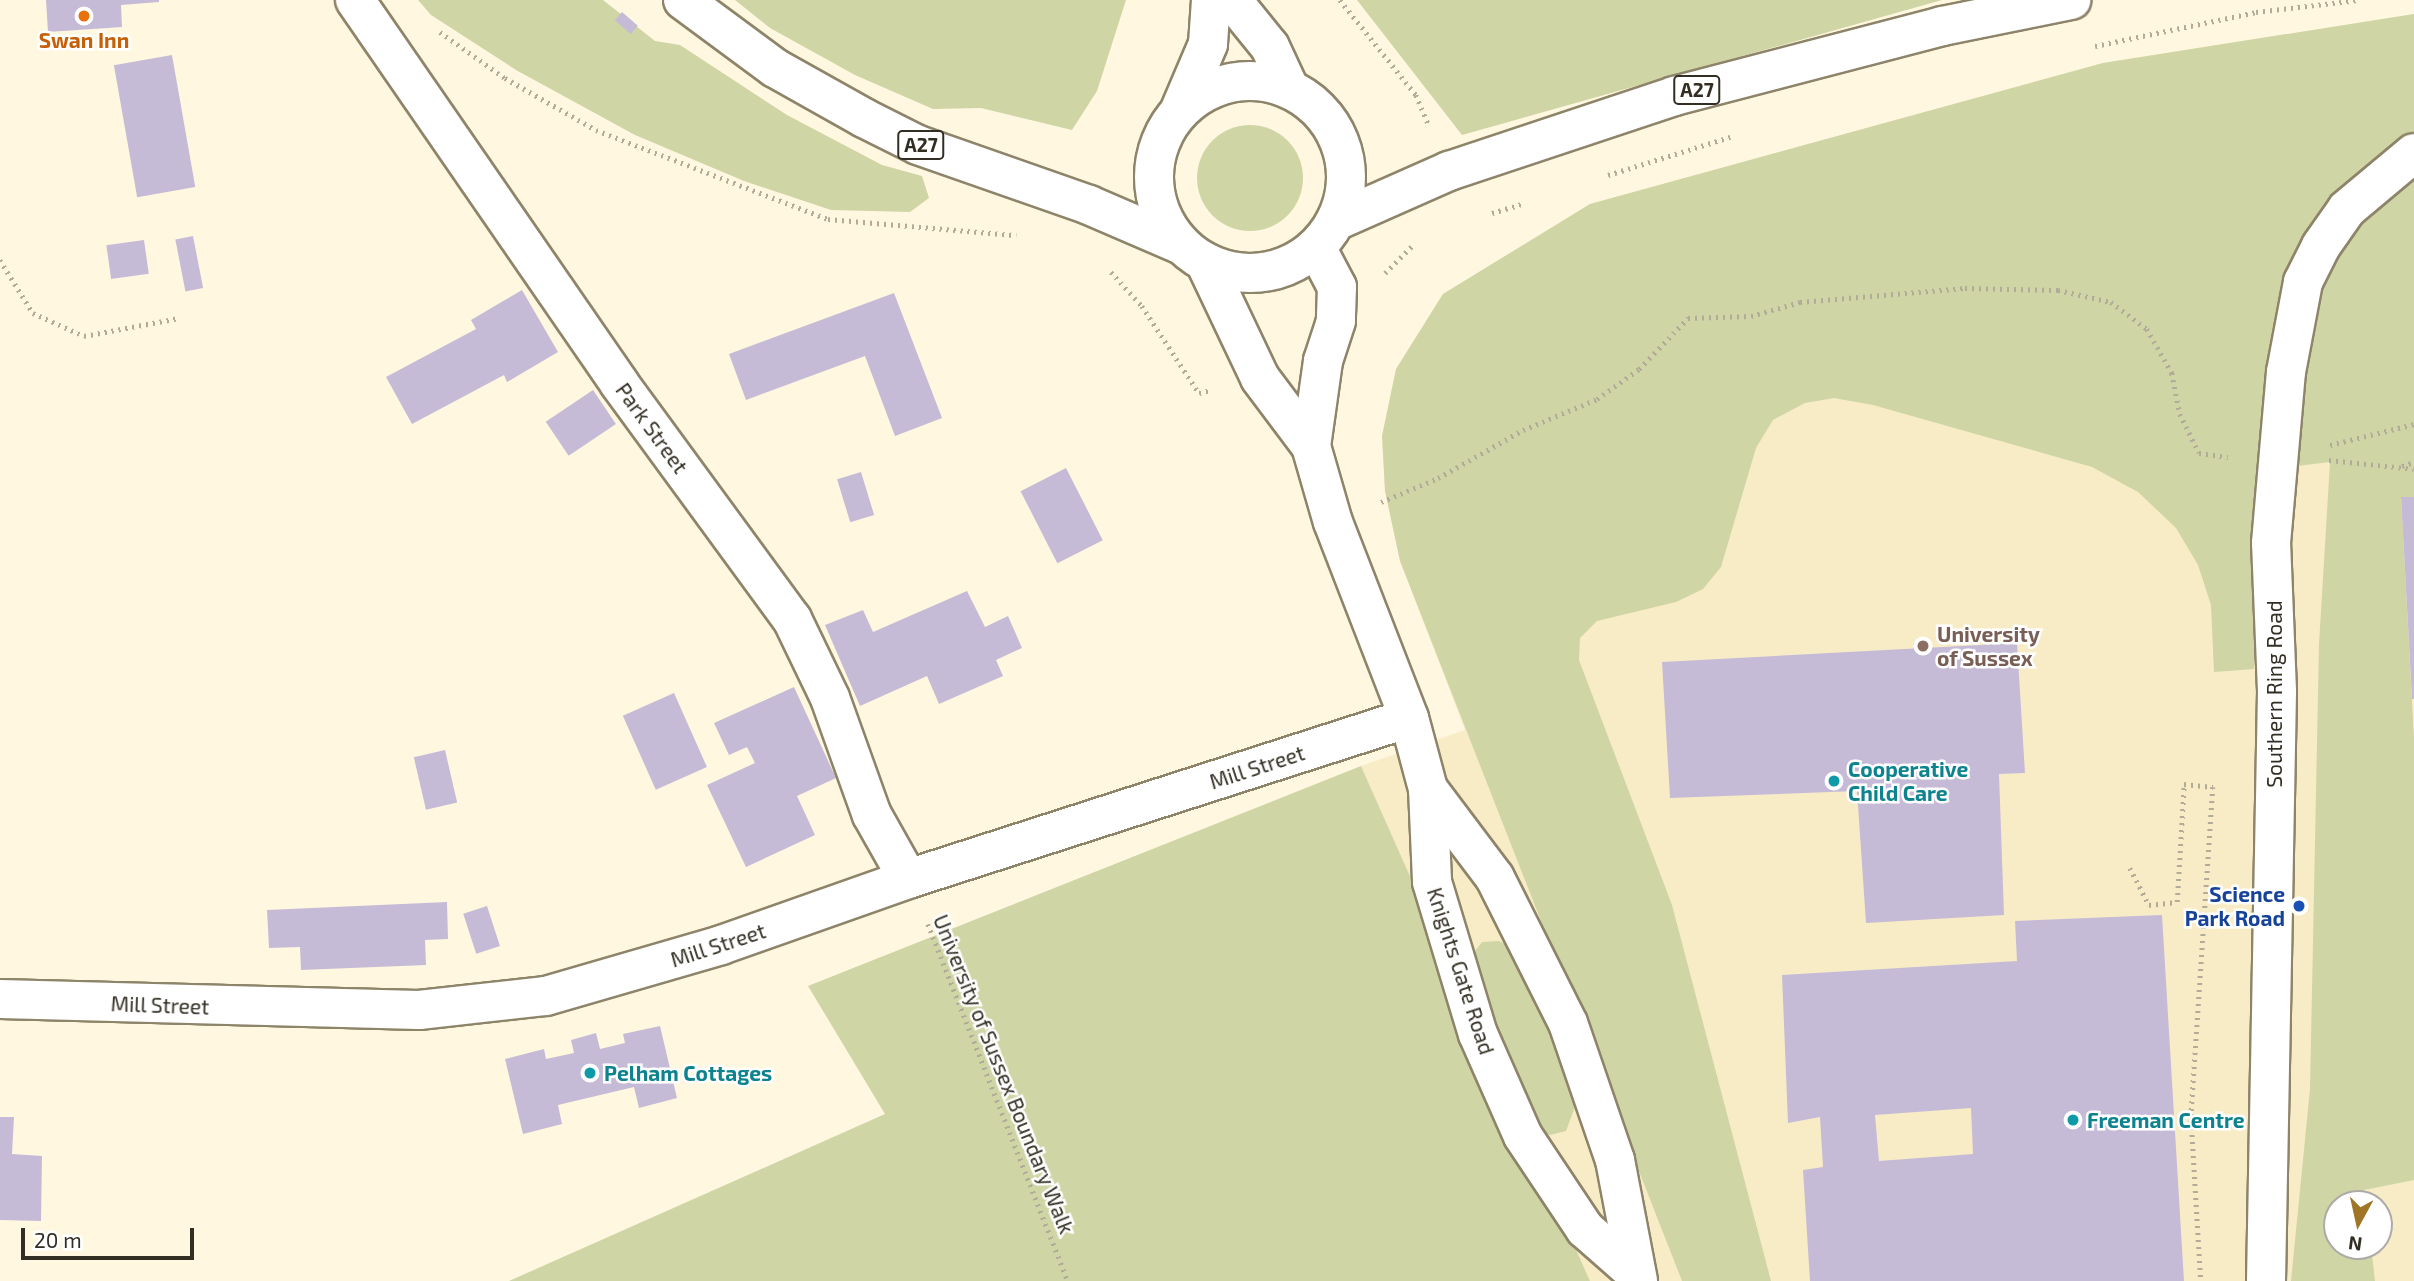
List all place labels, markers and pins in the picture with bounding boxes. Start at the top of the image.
marker: Swan Inn [76,8,92,24]
place label: Swan Inn [39,27,129,53]
place label: University of Sussex [1937,621,2040,671]
marker: University of Sussex [1915,638,1931,654]
place label: Cooperative Child Care [1848,756,1968,806]
marker: Cooperative Child Care [1826,773,1842,789]
place label: Science Park Road [2185,881,2285,931]
marker: Science Park Road [2291,898,2307,914]
place label: Pelham Cottages [604,1060,772,1086]
marker: Pelham Cottages [582,1065,598,1081]
place label: Freeman Centre [2087,1107,2245,1133]
marker: Freeman Centre [2065,1112,2081,1128]

